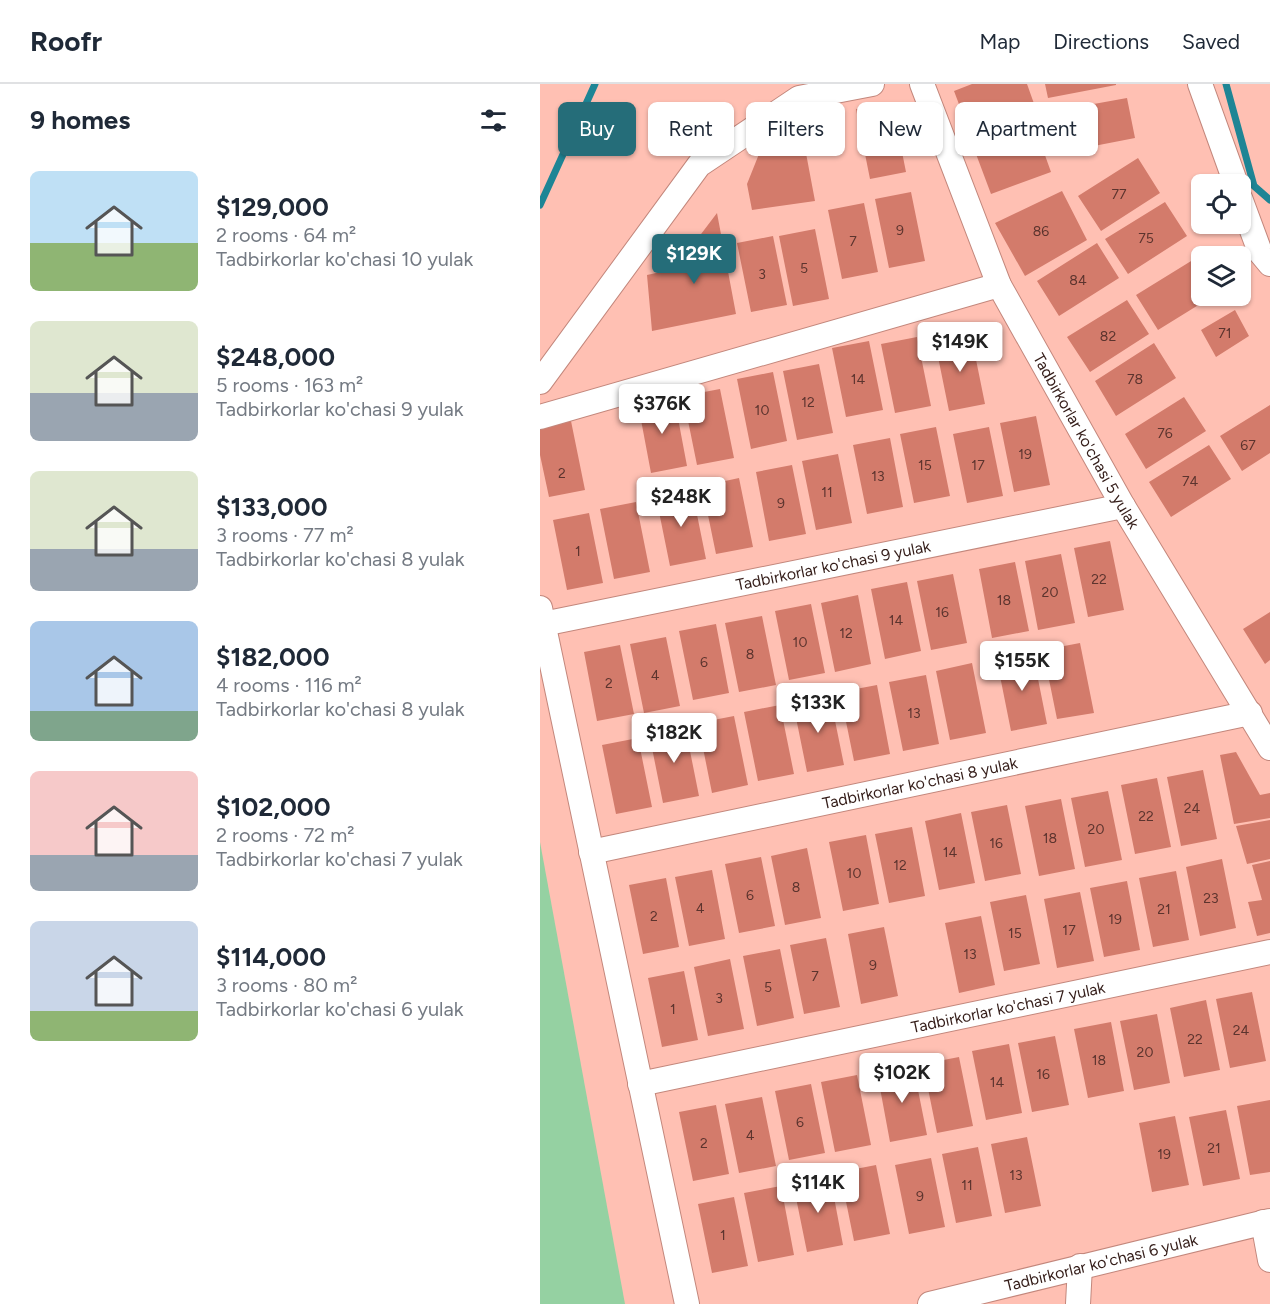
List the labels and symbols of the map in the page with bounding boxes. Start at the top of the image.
house number: 77 [1111,186,1127,203]
house number: 9 [896,222,904,239]
house number: 86 [1033,223,1049,240]
house number: 75 [1138,230,1154,247]
house number: 7 [849,233,857,250]
pin: $129K [652,234,736,285]
house number: 5 [800,260,808,277]
house number: 3 [758,266,766,283]
house number: 84 [1069,272,1087,289]
pin: $149K [918,322,1002,373]
house number: 71 [1218,325,1232,342]
house number: 82 [1100,328,1116,345]
street label: Tadbirkorlar ko'chasi 5 yulak [1029,350,1144,532]
house number: 14 [851,371,866,388]
house number: 78 [1127,371,1143,388]
pin: $376K [620,384,704,435]
house number: 12 [801,394,815,411]
house number: 10 [755,402,769,419]
house number: 76 [1157,425,1173,442]
house number: 67 [1240,437,1256,454]
house number: 19 [1018,446,1032,463]
house number: 15 [918,457,932,474]
house number: 17 [971,457,985,474]
house number: 2 [558,465,566,482]
house number: 13 [871,468,885,485]
house number: 74 [1182,473,1198,490]
pin: $248K [639,477,723,528]
house number: 11 [821,484,833,501]
house number: 9 [777,495,785,512]
street label: Tadbirkorlar ko'chasi 9 yulak [734,536,932,595]
house number: 1 [575,543,581,560]
house number: 22 [1091,571,1107,588]
house number: 20 [1042,584,1058,601]
house number: 18 [997,592,1011,609]
house number: 16 [935,604,949,621]
house number: 14 [889,612,904,629]
house number: 12 [839,625,853,642]
house number: 10 [793,634,807,651]
pin: $155K [980,641,1064,692]
house number: 8 [746,646,754,663]
house number: 6 [700,654,708,671]
house number: 4 [651,667,660,684]
house number: 2 [605,675,613,692]
pin: $133K [776,683,860,734]
house number: 13 [907,705,921,722]
pin: $182K [632,713,716,764]
street label: Tadbirkorlar ko'chasi 8 yulak [821,753,1019,813]
house number: 24 [1184,800,1201,817]
house number: 22 [1138,808,1154,825]
house number: 20 [1088,821,1104,838]
house number: 18 [1043,830,1057,847]
house number: 16 [989,835,1003,852]
house number: 14 [943,844,958,861]
house number: 12 [893,857,907,874]
house number: 10 [847,865,861,882]
house number: 8 [792,879,800,896]
house number: 6 [746,887,754,904]
house number: 23 [1203,890,1219,907]
house number: 4 [696,900,705,917]
house number: 21 [1157,901,1171,918]
house number: 2 [650,908,658,925]
house number: 19 [1108,911,1122,928]
house number: 17 [1062,922,1076,939]
house number: 15 [1008,925,1022,942]
house number: 13 [963,946,977,963]
house number: 9 [869,957,877,974]
house number: 7 [811,968,819,985]
street label: Tadbirkorlar ko'chasi 7 yulak [909,978,1107,1037]
house number: 5 [764,979,772,996]
house number: 3 [715,990,723,1007]
house number: 1 [670,1001,676,1018]
house number: 24 [1233,1022,1250,1039]
house number: 22 [1187,1031,1203,1048]
house number: 20 [1137,1044,1153,1061]
house number: 18 [1092,1052,1106,1069]
pin: $102K [860,1053,944,1104]
house number: 16 [1036,1066,1050,1083]
house number: 14 [990,1074,1005,1091]
house number: 6 [796,1114,804,1131]
house number: 4 [746,1127,755,1144]
house number: 2 [700,1135,708,1152]
house number: 21 [1207,1140,1221,1157]
house number: 19 [1157,1146,1171,1163]
pin: $114K [776,1163,860,1214]
house number: 13 [1009,1167,1023,1184]
house number: 11 [961,1177,973,1194]
house number: 9 [916,1188,924,1205]
house number: 1 [720,1227,726,1244]
street label: Tadbirkorlar ko'chasi 6 yulak [1003,1230,1200,1295]

